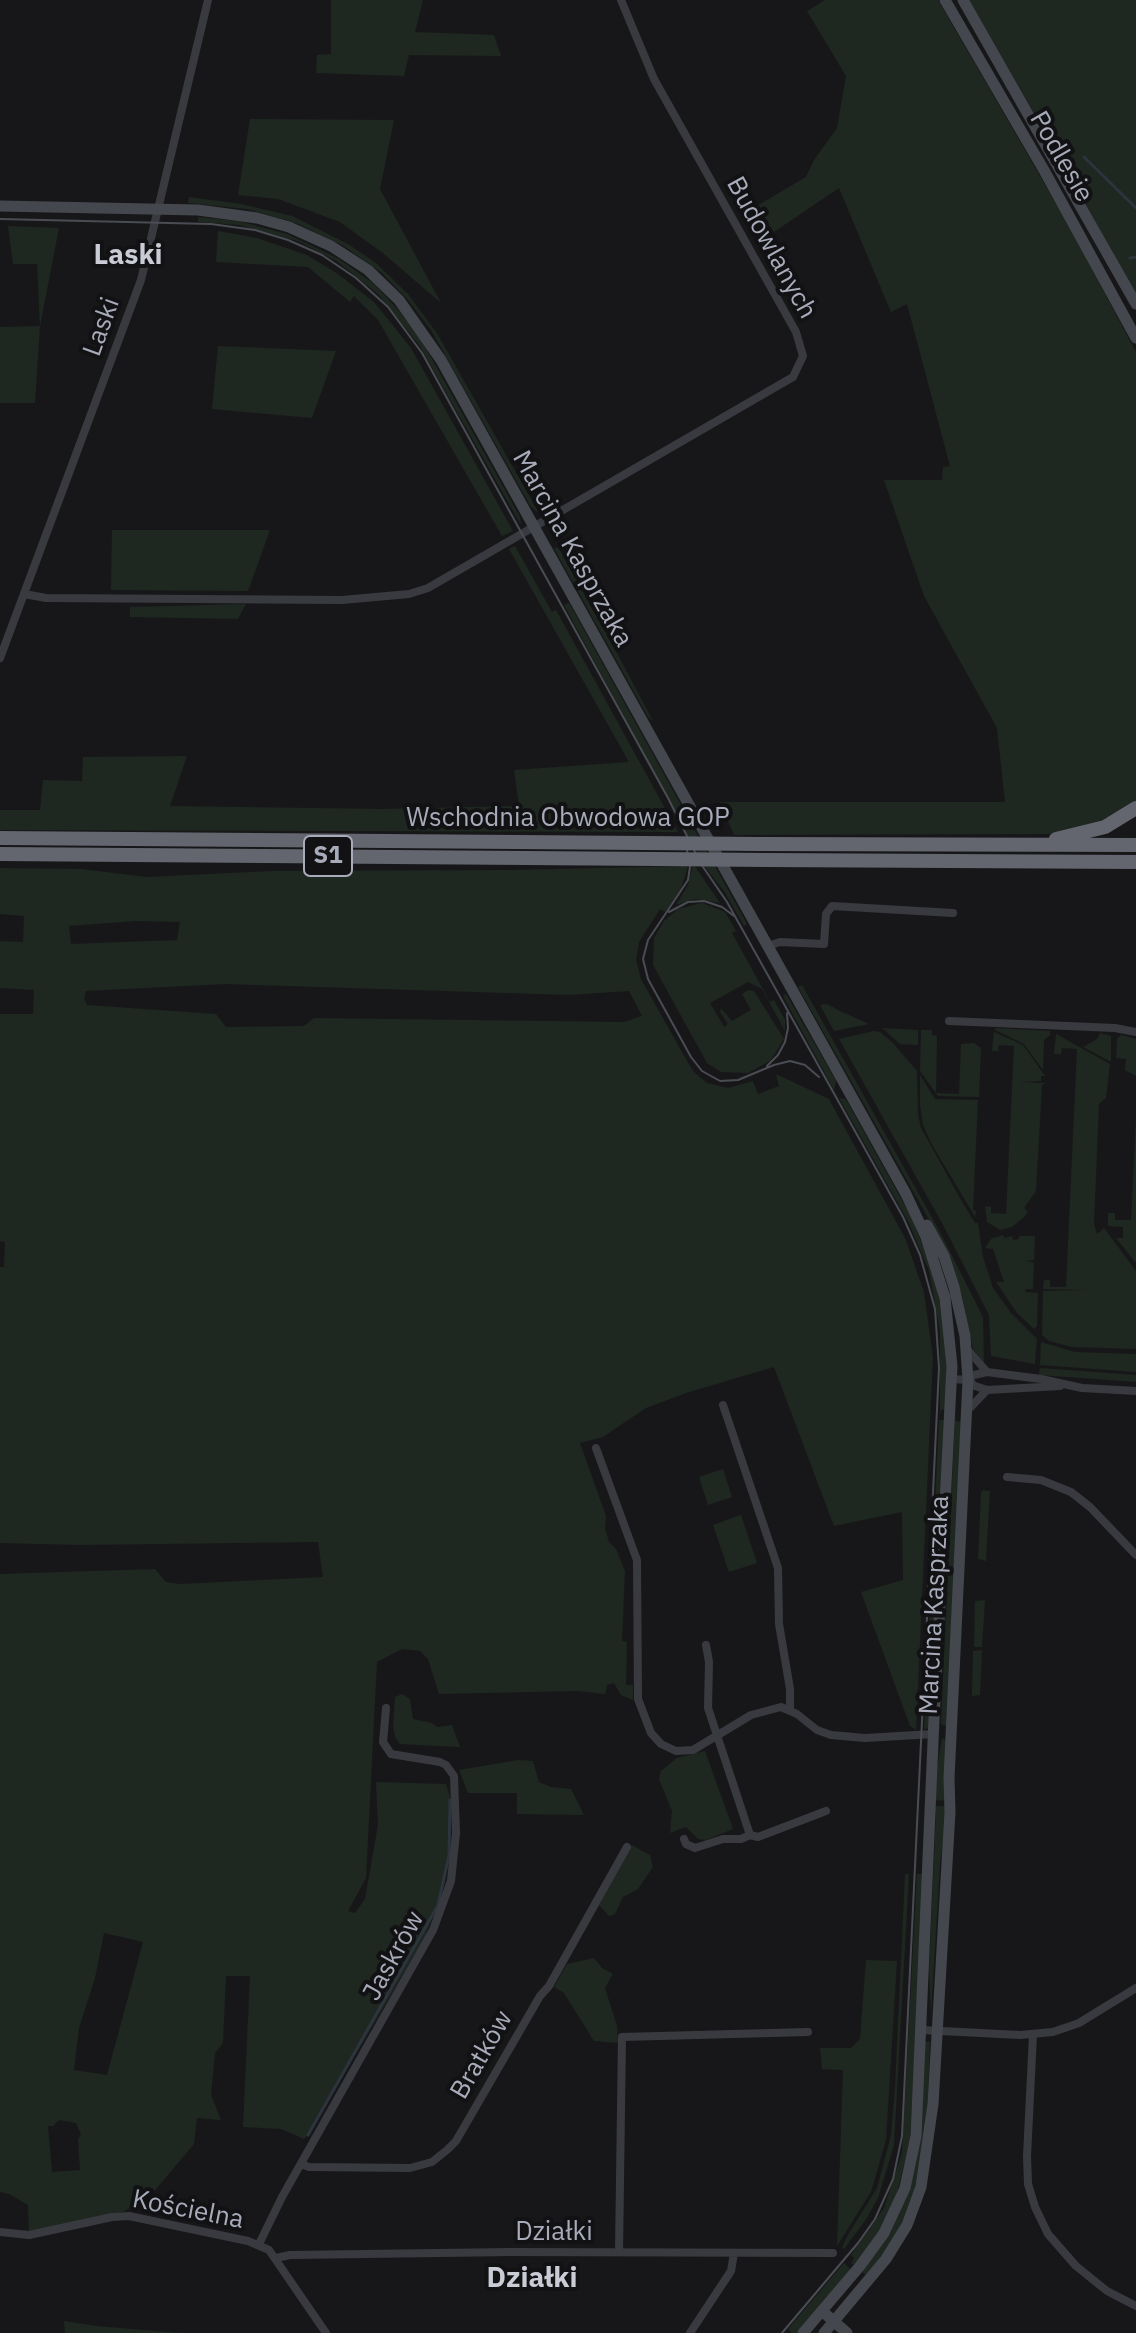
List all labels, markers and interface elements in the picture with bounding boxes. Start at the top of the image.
street label: Podlesie [1023,106,1099,208]
street label: Budowlanych [719,172,823,324]
district label: Laski [93,239,163,273]
street label: Laski [77,294,127,360]
street label: Marcina Kasprzaka [505,445,639,653]
street label: Wschodnia Obwodowa GOP [406,802,730,834]
road number: S1 [304,836,352,876]
street label: Marcina Kasprzaka [914,1495,956,1715]
street label: Jaskrów [357,1906,431,2006]
street label: Bratków [444,2005,520,2105]
street label: Kościelna [130,2184,246,2236]
street label: Działki [515,2216,593,2248]
district label: Działki [487,2262,577,2296]

